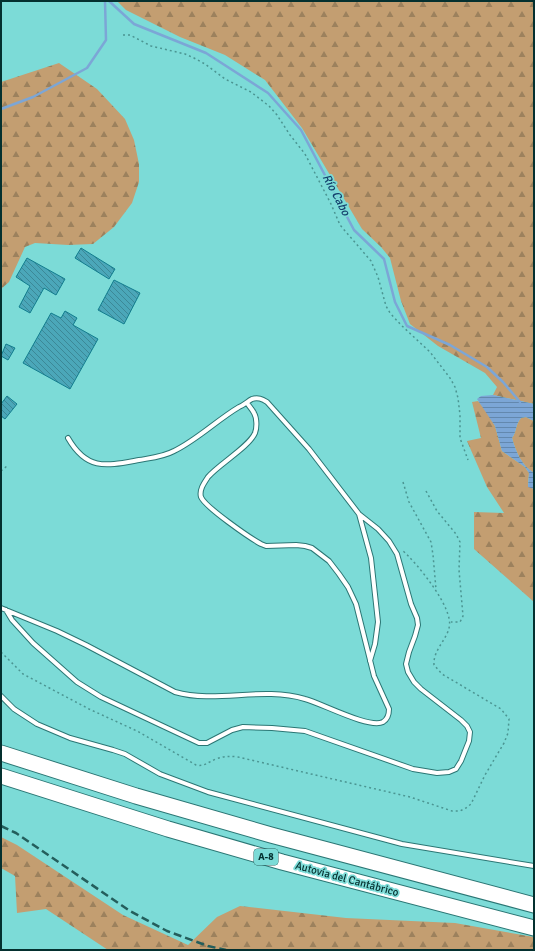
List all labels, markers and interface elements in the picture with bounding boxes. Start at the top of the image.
water label: Río Cabo [319,172,354,219]
road number: A-8 [254,849,278,865]
street label: Autovía del Cantábrico [294,859,400,899]

